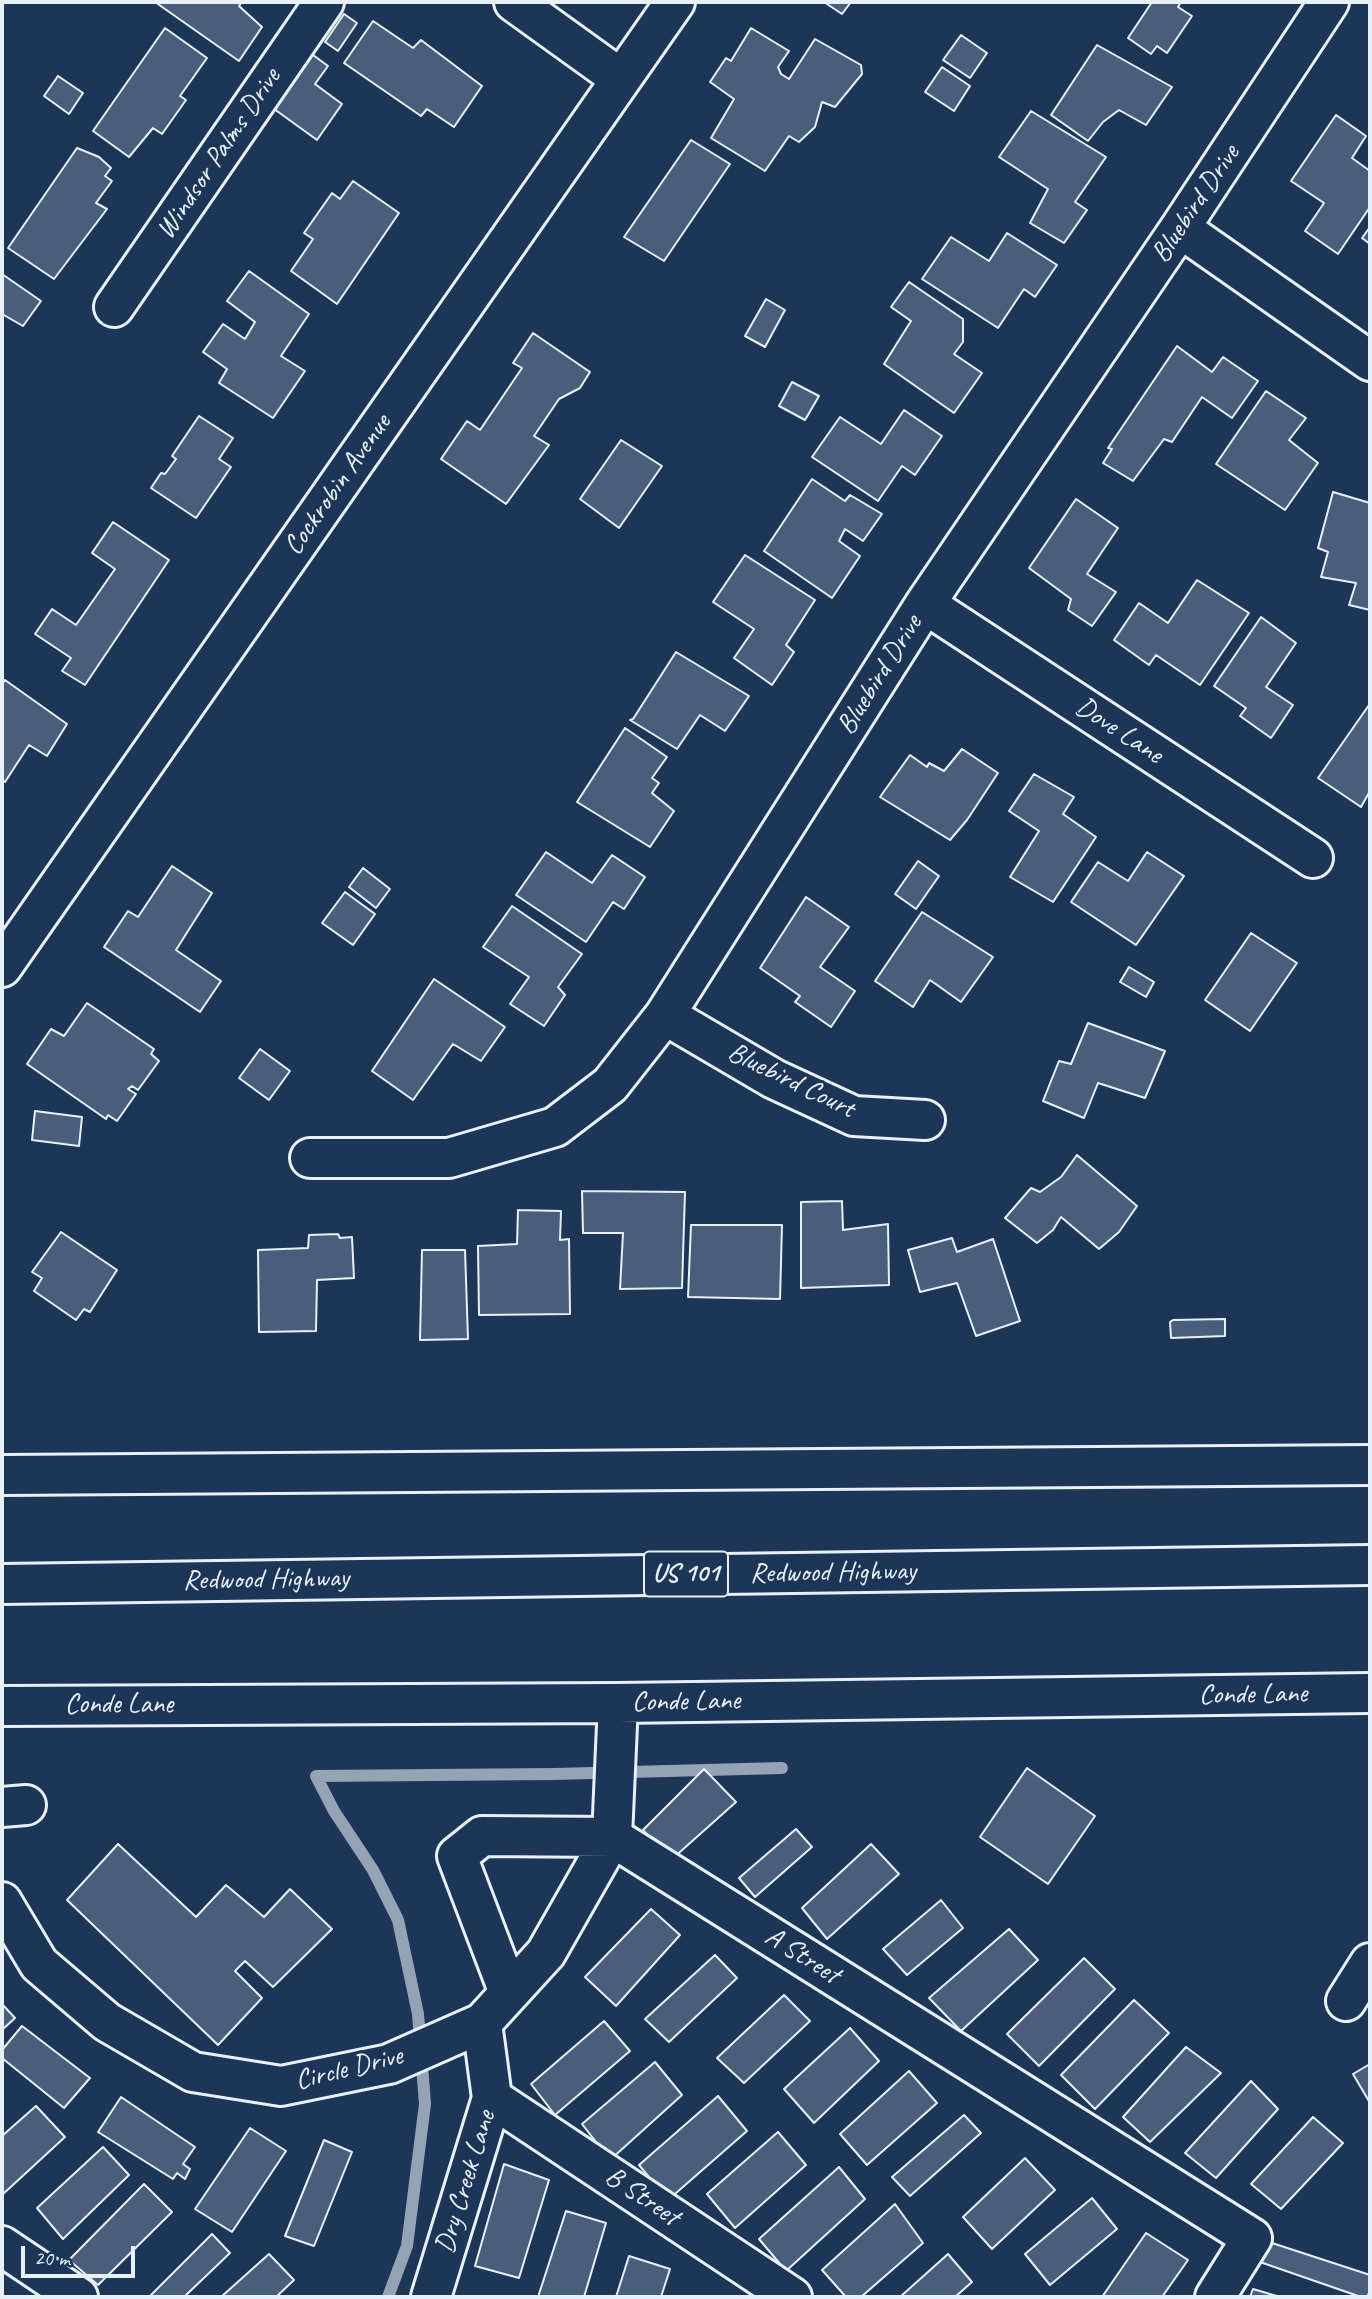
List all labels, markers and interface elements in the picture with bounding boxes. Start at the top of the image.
street label: Windsor Palms Drive [150,62,288,246]
street label: Bluebird Drive [1144,139,1248,269]
street label: Cockrobin Avenue [277,408,399,562]
street label: Bluebird Drive [830,609,930,741]
street label: Dove Lane [1069,690,1169,772]
street label: Bluebird Court [722,1036,860,1126]
road number: US 101 [644,1552,728,1596]
street label: Redwood Highway [750,1555,916,1591]
street label: Redwood Highway [183,1562,349,1598]
street label: Conde Lane [1198,1677,1308,1713]
street label: Conde Lane [631,1684,741,1720]
street label: Conde Lane [65,1688,173,1722]
street label: A Street [758,1920,846,1992]
street label: Circle Drive [292,2039,406,2099]
street label: Dry Creek Lane [428,2107,504,2257]
street label: B Street [598,2160,686,2234]
scale bar [24,2232,138,2276]
text: 20 m [34,2245,70,2271]

